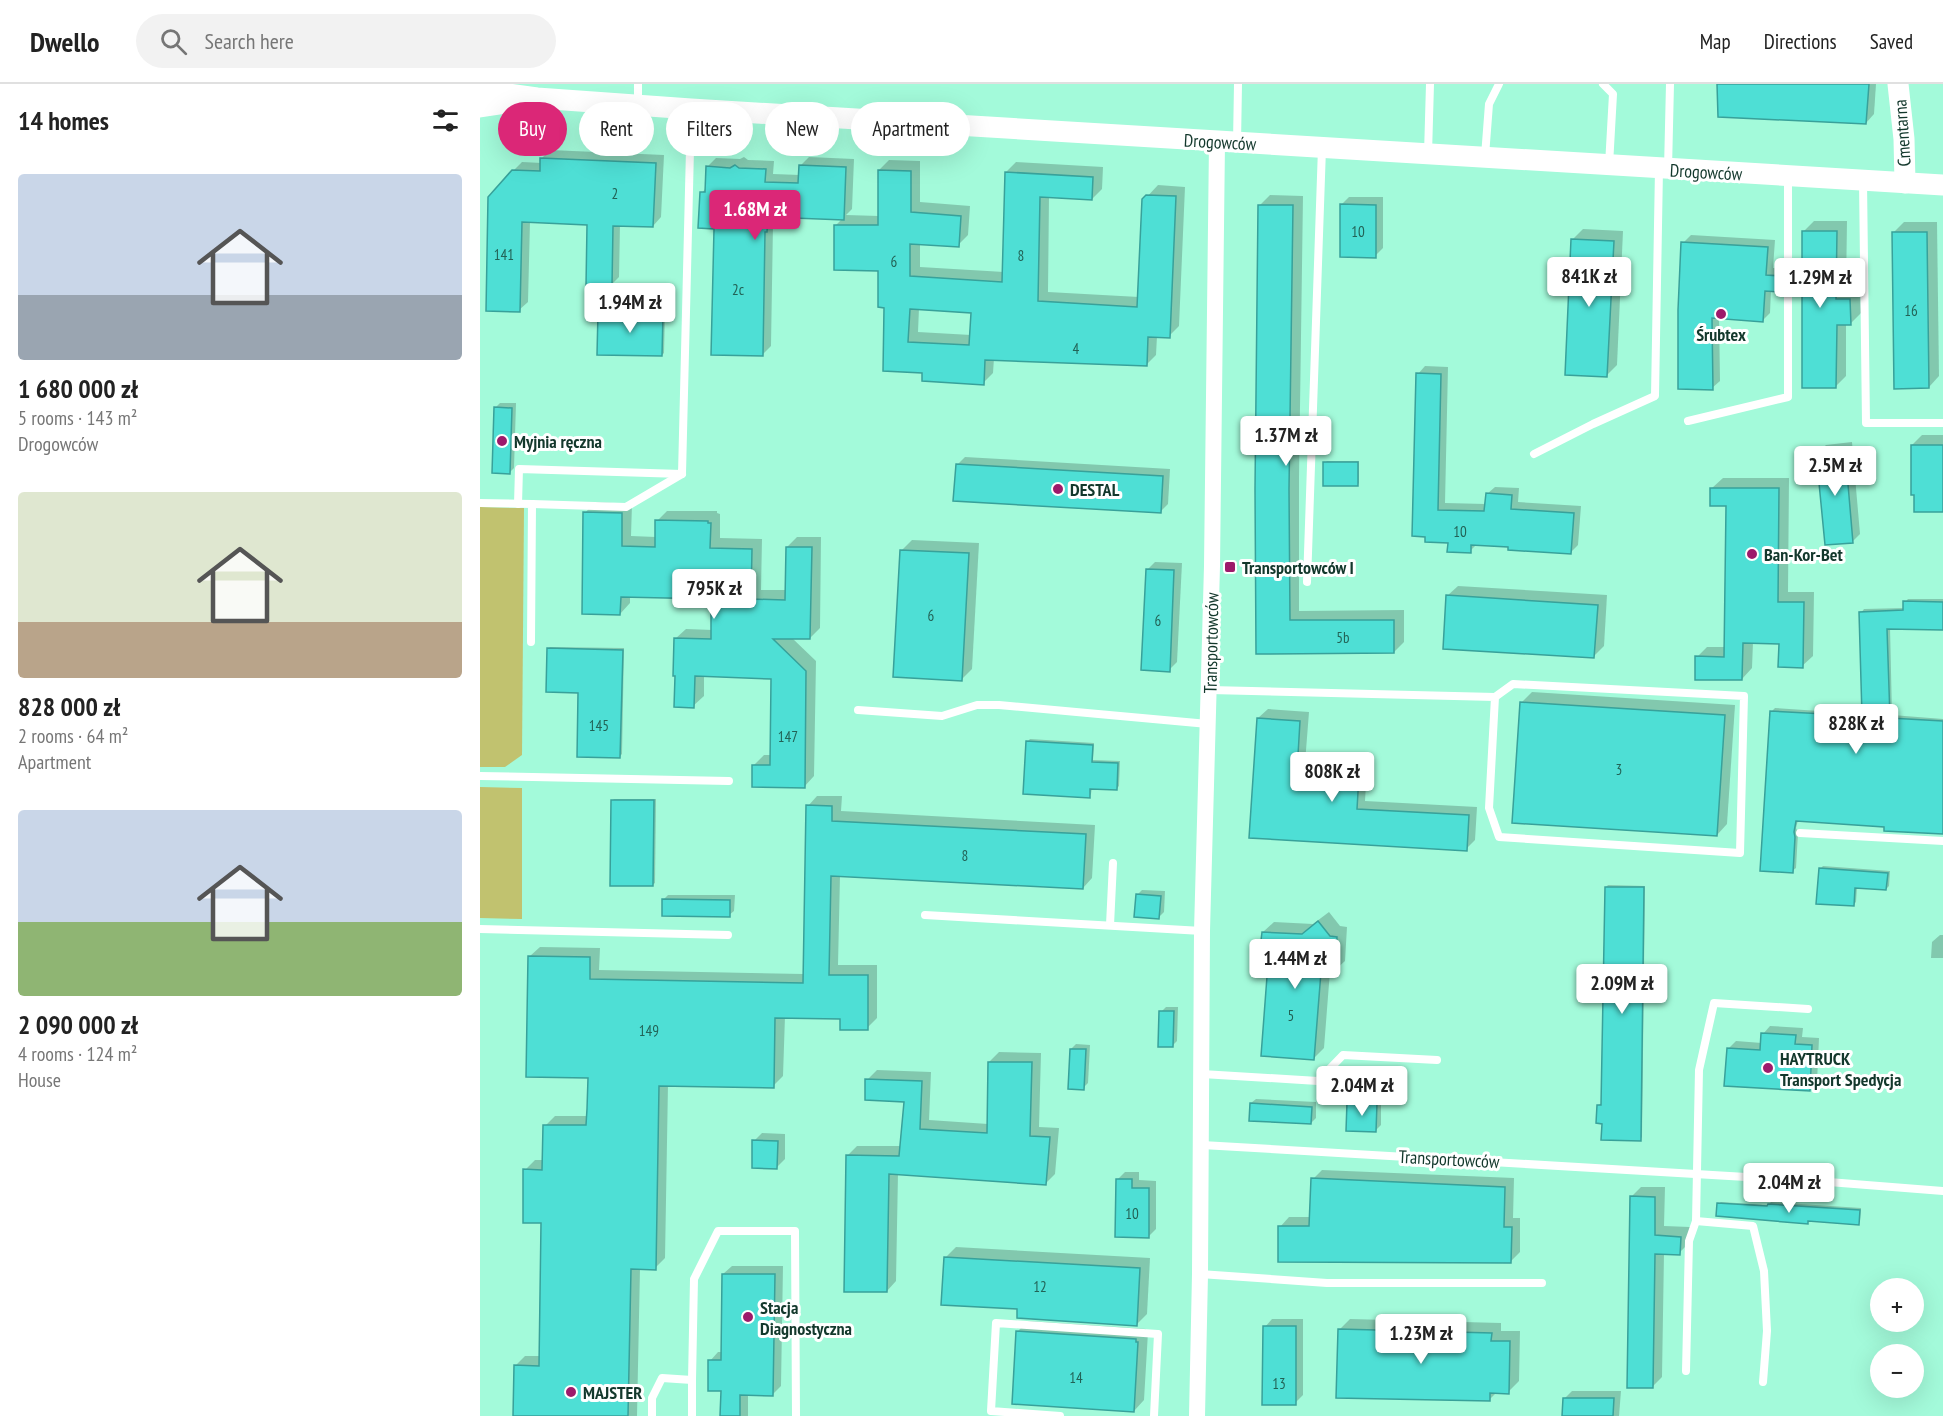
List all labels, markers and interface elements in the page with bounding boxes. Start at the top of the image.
search box [136,14,556,68]
text: Dwello [30,23,100,60]
icon: search [157,25,190,58]
text: Search here [205,27,294,55]
text: Map [1700,28,1731,55]
text: Directions [1764,28,1837,55]
text: Saved [1870,28,1913,55]
street label: Cmentarna [1888,99,1916,167]
chip: Buy [498,102,567,156]
chip: Rent [579,102,654,156]
chip: Filters [666,102,753,156]
chip: New [765,102,839,156]
chip: Apartment [851,102,970,156]
text: 14 homes [18,104,109,137]
icon: filters [429,104,462,137]
street label: Drogowców [1183,129,1257,155]
street label: Drogowców [1669,159,1743,185]
house number: 2 [612,184,618,203]
pin: 1.68M zł [693,190,817,241]
text: 1.68M zł [723,196,787,222]
icon: home [186,213,294,321]
house number: 10 [1351,222,1365,241]
house number: 141 [494,245,514,264]
house number: 8 [1018,246,1024,265]
house number: 6 [891,252,898,271]
pin: 841K zł [1534,257,1644,308]
pin: 1.29M zł [1758,258,1882,309]
text: 841K zł [1561,263,1617,289]
text: 1.29M zł [1788,264,1852,290]
house number: 2c [732,280,745,299]
pin: 1.94M zł [568,283,692,334]
text: 1.94M zł [598,289,662,315]
house number: 16 [1904,301,1918,320]
marker: Śrubtex [1714,307,1728,321]
place label: Śrubtex [1696,323,1746,346]
house number: 4 [1073,339,1080,358]
text: 1 680 000 zł [18,372,138,405]
text: 5 rooms · 143 m² [18,405,137,431]
pin: 1.37M zł [1224,416,1348,467]
text: 1.37M zł [1254,422,1318,448]
place label: Myjnia ręczna [514,430,602,453]
text: Drogowców [18,431,98,457]
marker: Myjnia ręczna [495,434,509,448]
pin: 2.5M zł [1780,446,1890,497]
text: 2.5M zł [1808,452,1862,478]
place label: DESTAL [1070,478,1120,501]
marker: DESTAL [1051,482,1065,496]
house number: 10 [1453,522,1467,541]
icon: home [186,531,294,639]
place label: Ban-Kor-Bet [1764,543,1843,566]
marker: Ban-Kor-Bet [1745,547,1759,561]
place label: Transportowców I [1242,556,1354,579]
marker: Transportowców I [1223,560,1237,574]
pin: 795K zł [659,569,769,620]
text: 795K zł [686,575,742,601]
street label: Transportowców [1199,592,1223,694]
house number: 6 [928,606,935,625]
house number: 6 [1155,611,1162,630]
house number: 5b [1336,628,1350,647]
text: 828 000 zł [18,690,120,723]
pin: 828K zł [1801,704,1911,755]
text: 828K zł [1828,710,1884,736]
house number: 145 [589,716,609,735]
text: 2 rooms · 64 m² [18,723,128,749]
house number: 147 [778,727,798,746]
text: Apartment [18,749,91,775]
pin: 808K zł [1277,752,1387,803]
text: 808K zł [1304,758,1360,784]
house number: 3 [1616,760,1622,779]
house number: 8 [962,846,968,865]
icon: home [186,849,294,957]
pin: 1.44M zł [1233,939,1357,990]
text: 1.44M zł [1263,945,1327,971]
pin: 2.09M zł [1560,964,1684,1015]
text: 2.09M zł [1590,970,1654,996]
house number: 5 [1288,1006,1294,1025]
text: 2 090 000 zł [18,1008,138,1041]
house number: 149 [639,1021,659,1040]
text: 4 rooms · 124 m² [18,1041,137,1067]
place label: HAYTRUCK Transport Spedycja [1780,1047,1901,1091]
marker: HAYTRUCK Transport Spedycja [1761,1061,1775,1075]
pin: 2.04M zł [1300,1066,1424,1117]
text: House [18,1067,61,1093]
text: 2.04M zł [1330,1072,1394,1098]
street label: Transportowców [1398,1145,1500,1173]
pin: 2.04M zł [1727,1163,1851,1214]
text: 2.04M zł [1757,1169,1821,1195]
house number: 10 [1125,1204,1139,1223]
house number: 12 [1033,1277,1047,1296]
map controls [1870,1278,1924,1398]
button: + [1870,1278,1924,1332]
place label: Stacja Diagnostyczna [760,1296,852,1340]
marker: Stacja Diagnostyczna [741,1310,755,1324]
pin: 1.23M zł [1359,1314,1483,1365]
text: 1.23M zł [1389,1320,1453,1346]
button: − [1870,1344,1924,1398]
house number: 14 [1069,1368,1083,1387]
house number: 13 [1272,1374,1286,1393]
place label: MAJSTER [583,1381,642,1404]
marker: MAJSTER [564,1385,578,1399]

